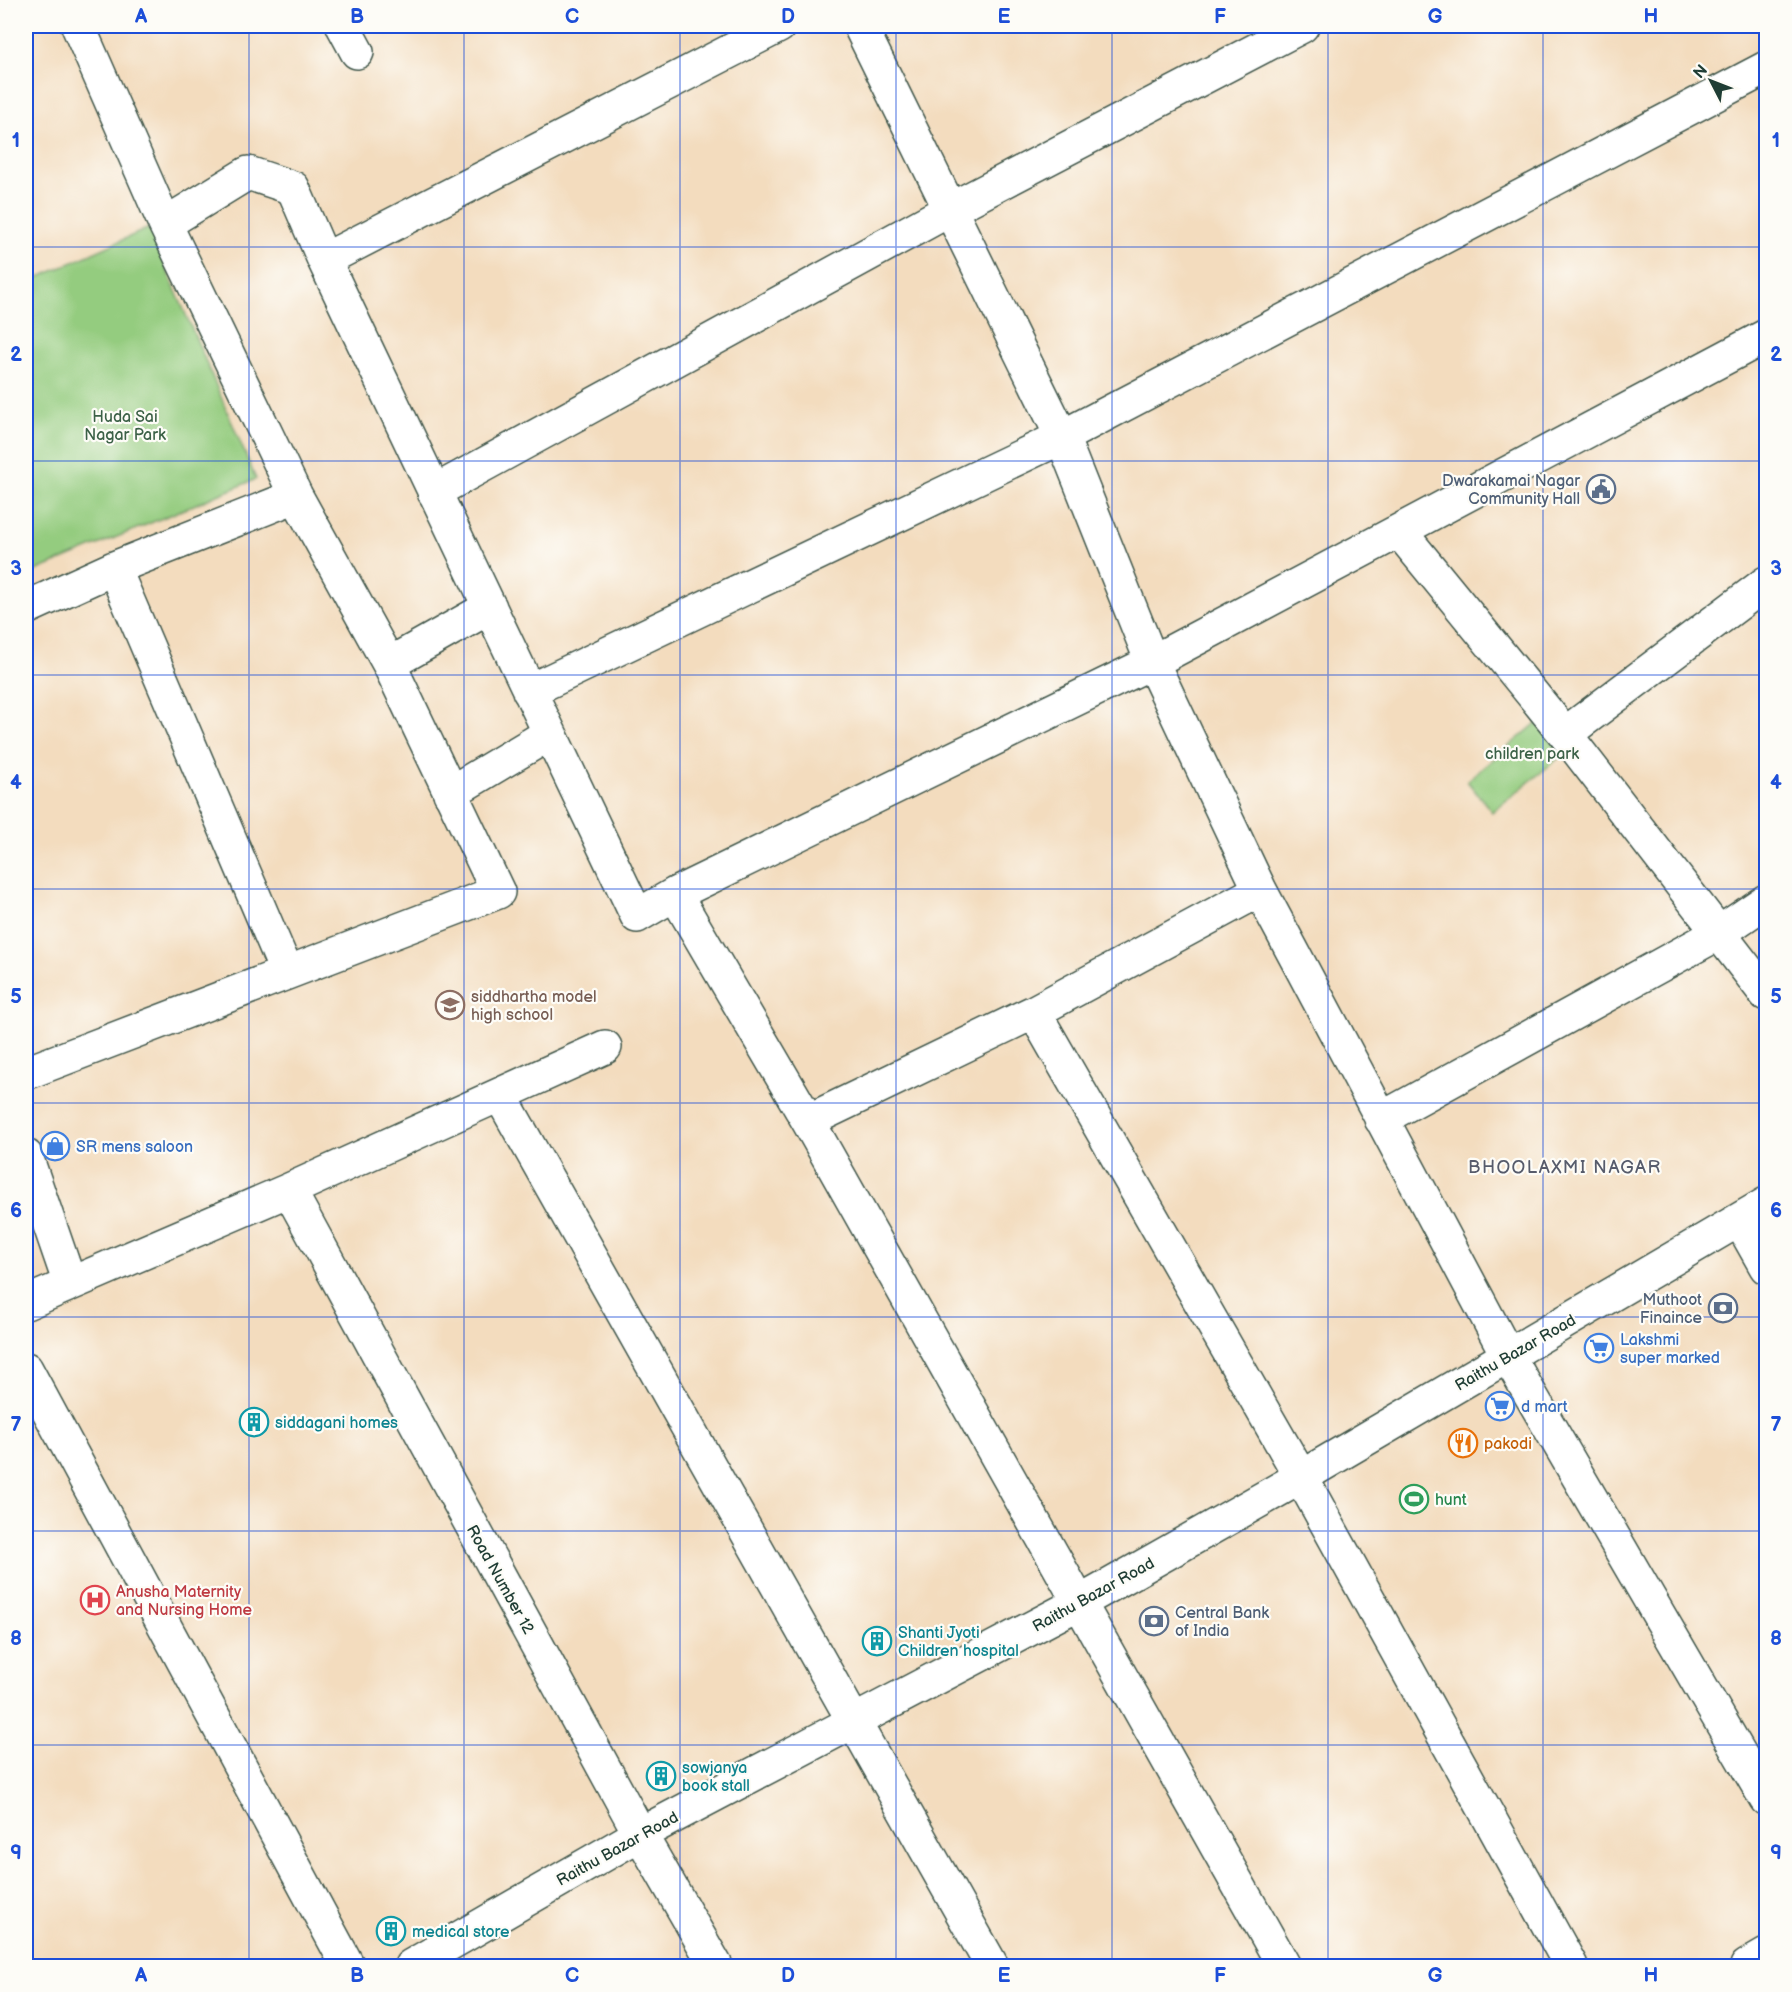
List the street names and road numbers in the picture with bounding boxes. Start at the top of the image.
street label: Raithu Bazar Road [1452,1311,1580,1396]
street label: Road Number 12 [462,1522,538,1638]
street label: Raithu Bazar Road [1029,1554,1158,1637]
street label: Raithu Bazar Road [553,1808,682,1891]

